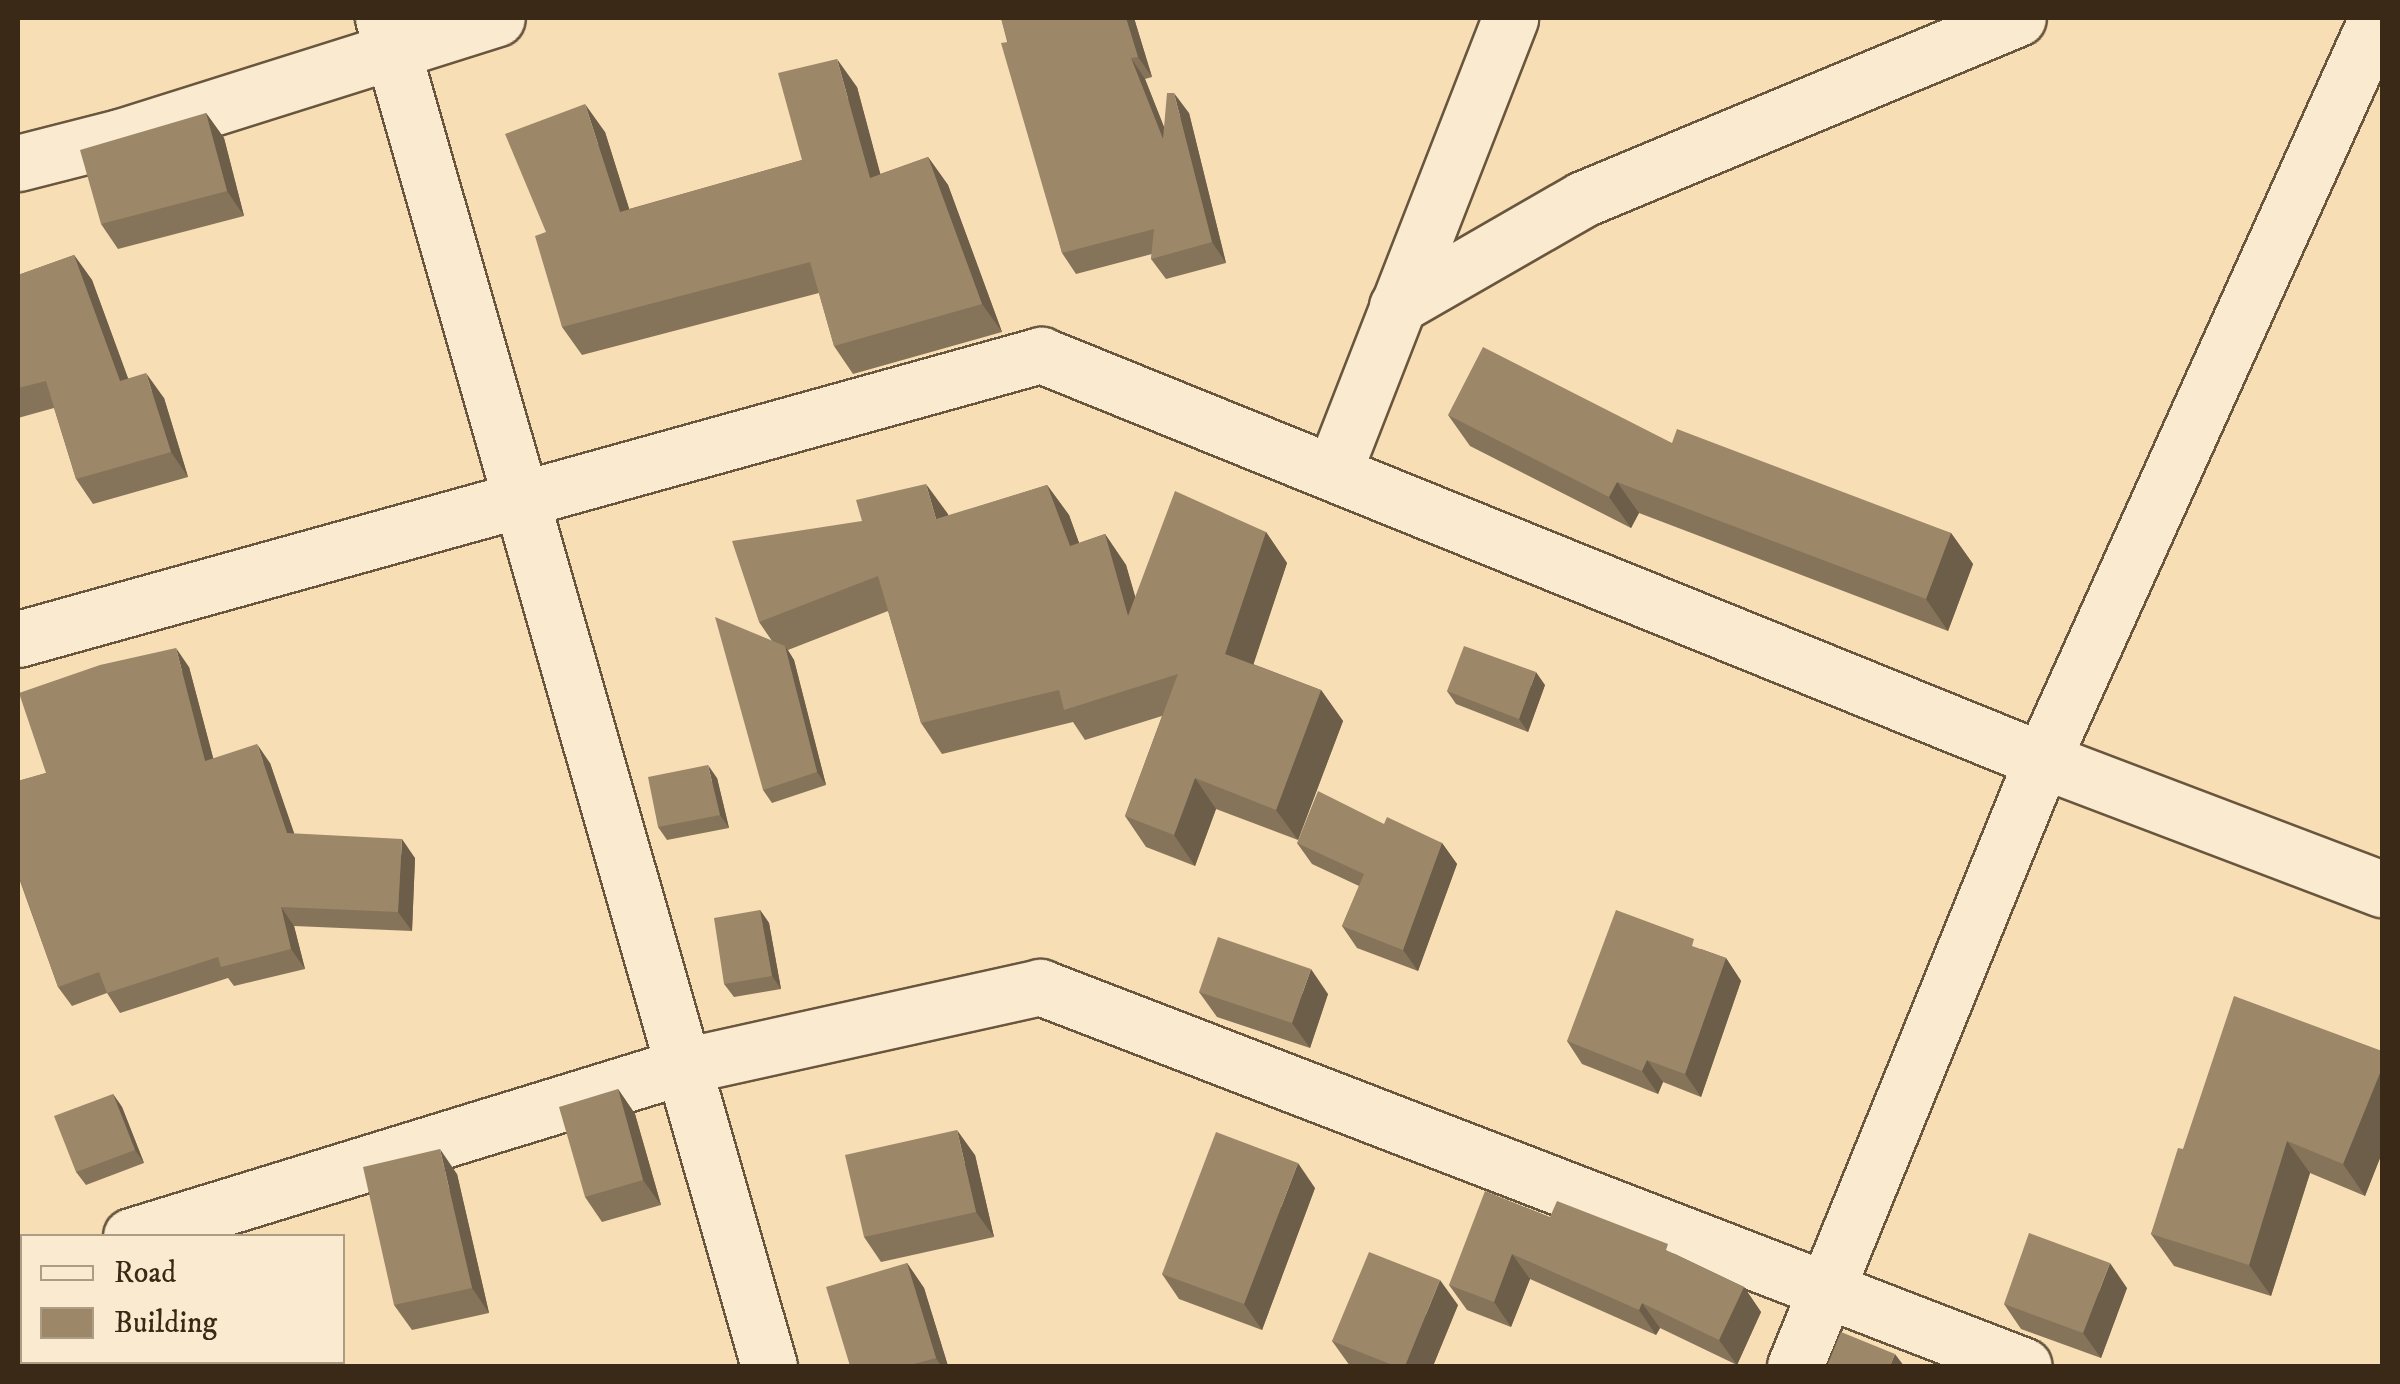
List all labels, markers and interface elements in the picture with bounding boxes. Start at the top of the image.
legend [20,1234,345,1364]
text: Road [114,1255,176,1292]
text: Building [114,1305,217,1342]

